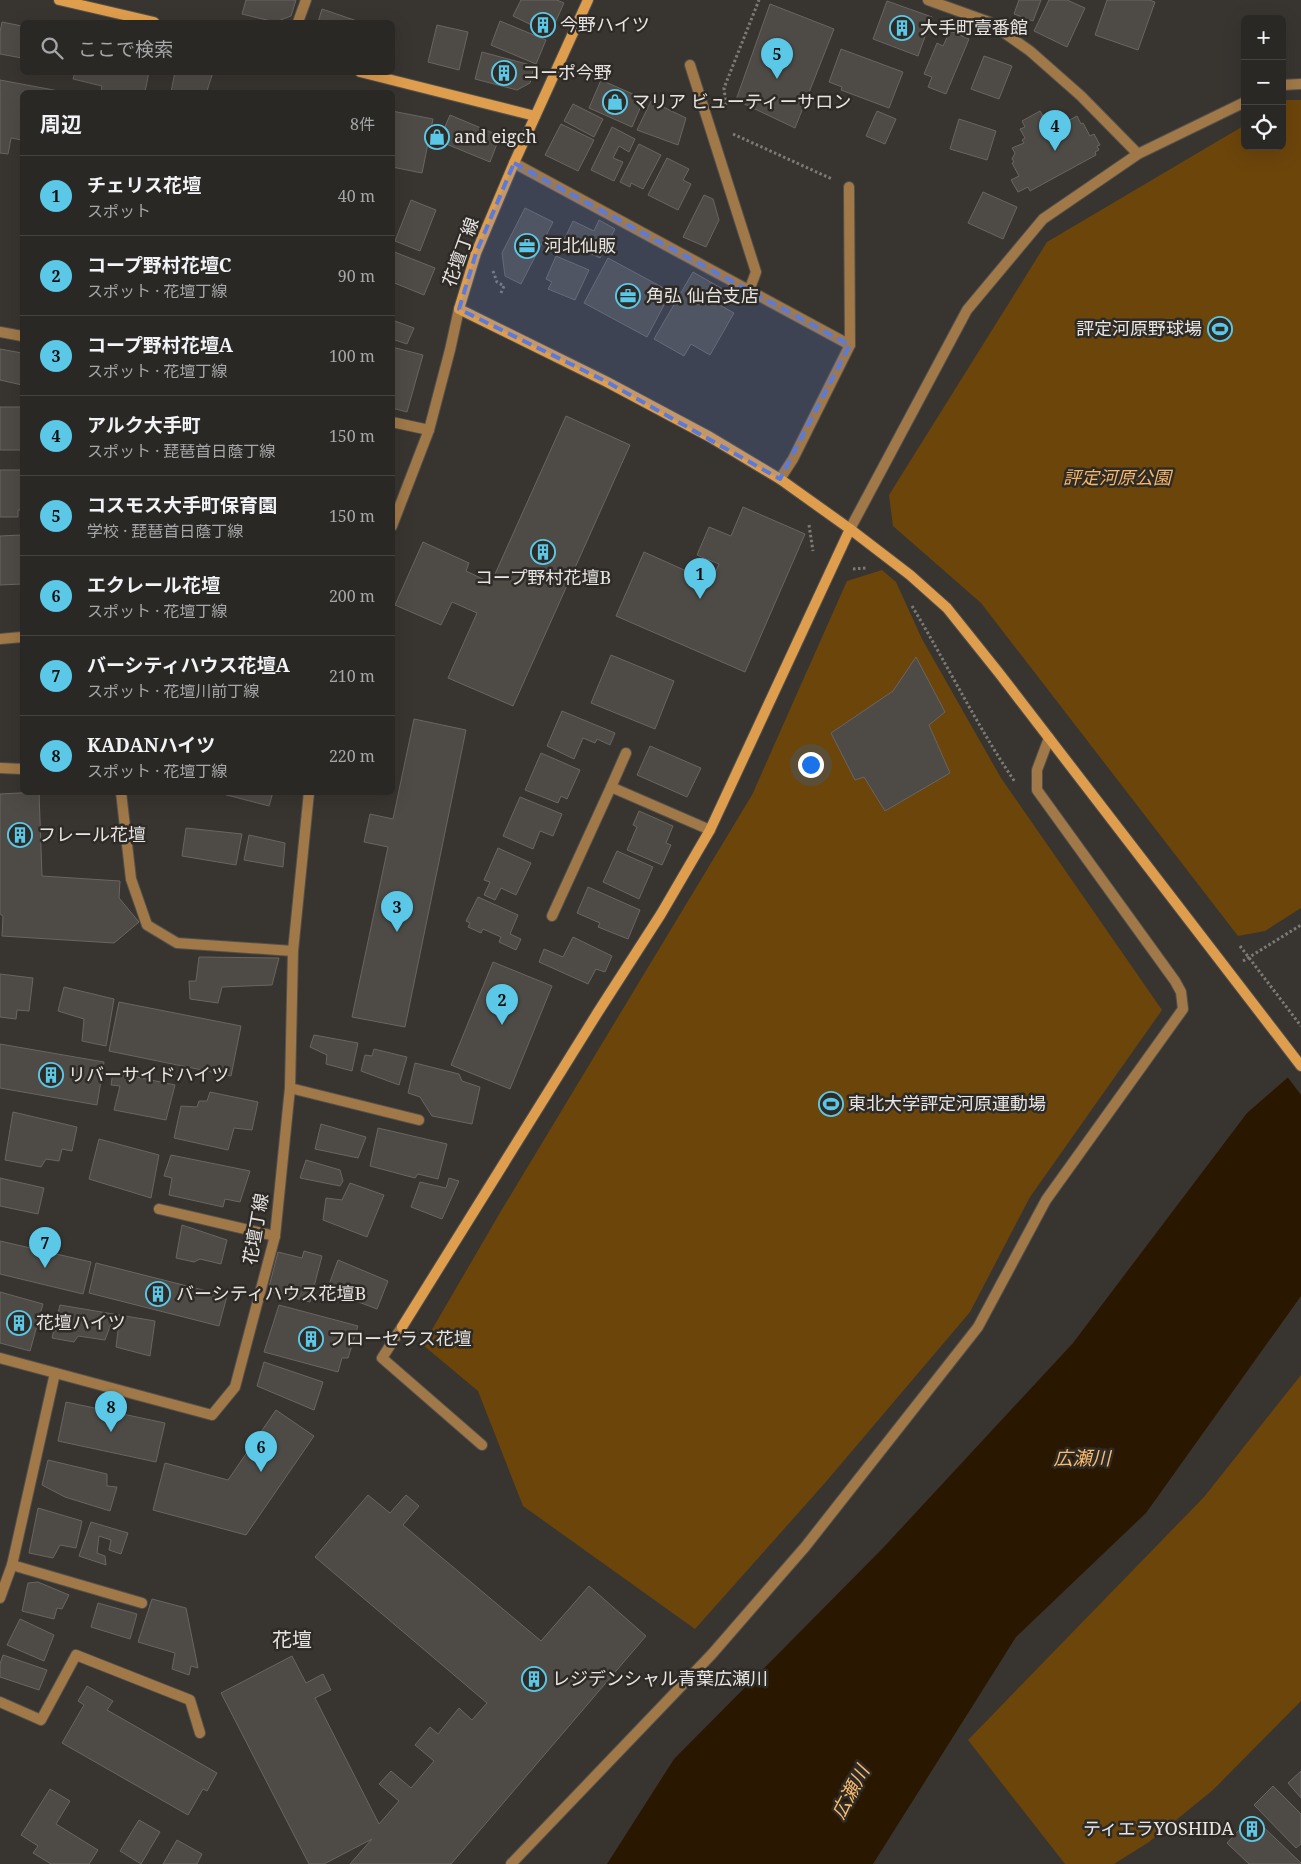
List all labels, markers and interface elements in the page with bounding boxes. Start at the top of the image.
building icon: 今野ハイツ [530,12,556,38]
place label: 今野ハイツ [560,12,650,36]
building icon: 大手町壹番館 [889,15,915,41]
place label: 大手町壹番館 [920,15,1028,39]
map controls [1241,15,1286,150]
button: + [1241,15,1286,60]
search box [20,20,395,75]
icon: search [38,34,66,62]
text: ここで検索 [78,36,173,62]
pin: 5 [761,38,793,79]
building icon: コーポ今野 [491,60,517,86]
place label: コーポ今野 [522,60,612,84]
button: − [1241,60,1286,105]
shop icon: マリア ビューティーサロン [602,89,628,115]
place label: マリア ビューティーサロン [632,89,851,113]
button: locate [1241,105,1286,150]
text: 周辺 [40,110,82,138]
pin: 4 [1039,110,1071,151]
text: 8件 [350,113,375,135]
shop icon: and eigch [424,124,450,150]
place label: and eigch [454,124,537,148]
text: チェリス花壇 [87,172,201,198]
text: 1 [51,185,61,207]
text: 40 m [338,185,375,207]
text: スポット [87,200,151,222]
street label: 花壇丁線 [436,214,484,290]
office icon: 河北仙販 [514,233,540,259]
place label: 河北仙販 [544,233,616,257]
text: コープ野村花壇C [87,252,232,278]
text: 2 [51,265,61,287]
text: 90 m [338,265,375,287]
text: スポット · 花壇丁線 [87,280,227,302]
office icon: 角弘 仙台支店 [615,283,641,309]
place label: 角弘 仙台支店 [646,283,759,307]
place label: 評定河原野球場 [1076,316,1202,340]
sports icon: 評定河原野球場 [1207,316,1233,342]
text: コープ野村花壇A [87,332,233,358]
text: 3 [51,345,61,367]
text: 100 m [329,345,375,367]
text: スポット · 花壇丁線 [87,360,227,382]
text: アルク大手町 [87,412,201,438]
text: 4 [51,425,61,447]
text: 150 m [329,425,375,447]
text: スポット · 琵琶首日蔭丁線 [87,440,275,462]
park label: 評定河原公園 [1063,465,1174,489]
text: コスモス大手町保育園 [87,492,277,518]
text: 5 [51,505,61,527]
text: 150 m [329,505,375,527]
text: 学校 · 琵琶首日蔭丁線 [87,520,243,542]
building icon: コープ野村花壇B [530,539,556,565]
pin: 1 [684,558,716,599]
place label: コープ野村花壇B [475,565,611,589]
text: エクレール花壇 [87,572,220,598]
text: 6 [51,585,61,607]
text: 200 m [329,585,375,607]
text: スポット · 花壇丁線 [87,600,227,622]
text: バーシティハウス花壇A [87,652,290,678]
text: 7 [51,665,61,687]
text: 210 m [329,665,375,687]
text: スポット · 花壇川前丁線 [87,680,259,702]
text: KADANハイツ [87,732,215,758]
text: 8 [51,745,61,767]
text: 220 m [329,745,375,767]
your location [798,752,824,778]
text: スポット · 花壇丁線 [87,760,227,782]
building icon: フレール花壇 [7,822,33,848]
place label: フレール花壇 [38,822,146,846]
pin: 3 [381,891,413,932]
pin: 2 [486,984,518,1025]
building icon: リバーサイドハイツ [38,1062,64,1088]
place label: リバーサイドハイツ [68,1062,229,1086]
sports icon: 東北大学評定河原運動場 [818,1091,844,1117]
place label: 東北大学評定河原運動場 [848,1091,1046,1115]
street label: 花壇丁線 [237,1191,273,1266]
pin: 7 [29,1227,61,1268]
building icon: バーシティハウス花壇B [145,1281,171,1307]
place label: バーシティハウス花壇B [176,1281,366,1305]
building icon: 花壇ハイツ [6,1310,32,1336]
place label: 花壇ハイツ [36,1310,126,1334]
building icon: フローセラス花壇 [298,1326,324,1352]
place label: フローセラス花壇 [328,1326,472,1350]
pin: 8 [95,1391,127,1432]
pin: 6 [245,1431,277,1472]
water label: 広瀬川 [1053,1445,1112,1471]
district label: 花壇 [272,1626,312,1653]
building icon: レジデンシャル青葉広瀬川 [521,1666,547,1692]
place label: レジデンシャル青葉広瀬川 [552,1666,768,1690]
water label: 広瀬川 [825,1759,876,1823]
place label: ティエラYOSHIDA [1083,1816,1234,1840]
building icon: ティエラYOSHIDA [1239,1816,1265,1842]

